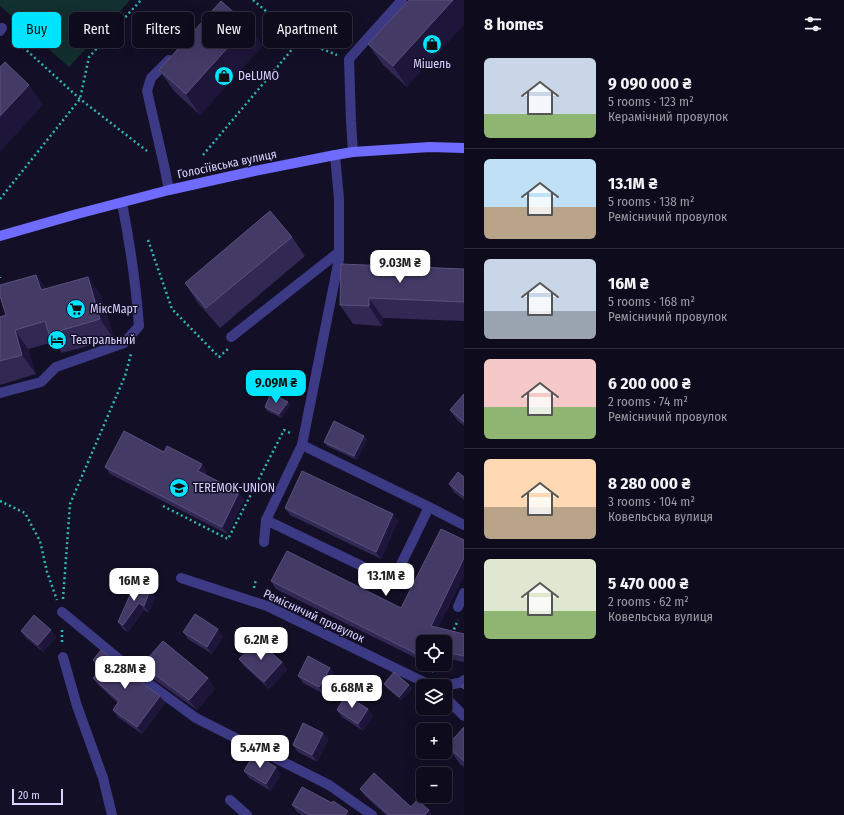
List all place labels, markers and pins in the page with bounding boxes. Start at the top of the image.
shop icon: Мішель [421,33,443,55]
place label: Мішель [413,57,451,71]
shop icon: DeLUMO [213,65,235,87]
place label: DeLUMO [238,69,279,83]
pin: 9.03M ₴ [363,250,437,284]
supermarket icon: МіксМарт [65,298,87,320]
place label: МіксМарт [90,302,138,316]
hotel icon: Театральний [46,329,68,351]
place label: Театральний [71,333,135,347]
pin: 9.09M ₴ [239,370,313,404]
school or university icon: TEREMOK-UNION [168,477,190,499]
place label: TEREMOK-UNION [193,481,275,495]
pin: 13.1M ₴ [349,563,423,597]
pin: 16M ₴ [106,568,162,602]
pin: 6.2M ₴ [228,627,294,661]
pin: 8.28M ₴ [88,656,162,690]
pin: 6.68M ₴ [315,675,389,709]
pin: 5.47M ₴ [223,735,297,769]

